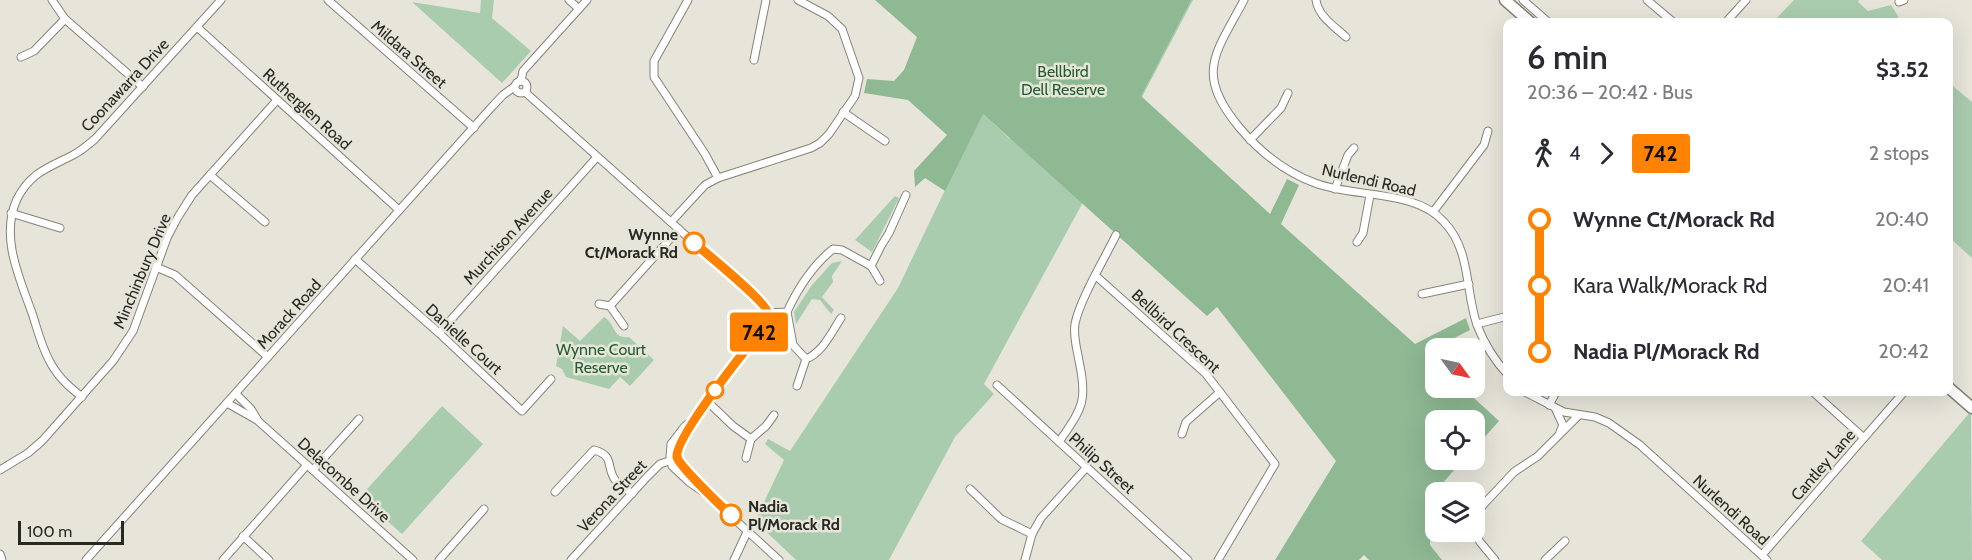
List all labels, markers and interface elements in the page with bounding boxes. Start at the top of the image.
street label: Mildara Street [367,16,451,92]
street label: Coonawarra Drive [77,35,173,135]
text: 6 min [1527,37,1608,77]
text: $3.52 [1876,56,1929,83]
park label: Bellbird Dell Reserve [1021,62,1105,99]
street label: Rutherglen Road [259,64,355,154]
text: 20:36 – 20:42 · Bus [1527,80,1693,104]
icon: walk [1527,137,1560,170]
icon: forward [1590,137,1623,170]
text: 4 [1569,141,1581,165]
text: 742 [1644,141,1678,166]
text: 2 stops [1869,141,1929,165]
street label: Nurlendi Road [1320,160,1418,200]
street label: Murchison Avenue [459,184,557,288]
text: Wynne Ct/Morack Rd [1573,206,1775,233]
text: 20:40 [1875,207,1929,231]
street label: Minchinbury Drive [109,211,175,331]
place label: Wynne Ct/Morack Rd [585,225,678,262]
marker: Wynne Ct/Morack Rd [683,232,705,254]
text: Kara Walk/Morack Rd [1573,272,1767,299]
text: 20:41 [1882,273,1929,297]
street label: Morack Road [253,275,325,353]
street label: Bellbird Crescent [1128,285,1225,377]
street label: Danielle Court [422,300,507,379]
line badge: 742 [724,312,794,352]
text: 742 [742,320,776,345]
north arrow [1425,338,1485,398]
map controls [1425,338,1485,542]
text: Nadia Pl/Morack Rd [1573,338,1760,365]
text: 20:42 [1878,339,1929,363]
park label: Wynne Court Reserve [556,340,647,377]
unlabelled marker [706,381,724,399]
button: locate [1425,410,1485,470]
street label: Cantley Lane [1787,426,1859,504]
street label: Philip Street [1065,429,1139,498]
street label: Delacombe Drive [294,434,394,526]
street label: Verona Street [574,455,651,536]
street label: Nurlendi Road [1689,471,1773,549]
button: layers [1425,482,1485,542]
place label: Nadia Pl/Morack Rd [748,497,840,534]
marker: Nadia Pl/Morack Rd [720,504,742,526]
scale bar [18,518,124,546]
text: 100 m [27,522,72,541]

